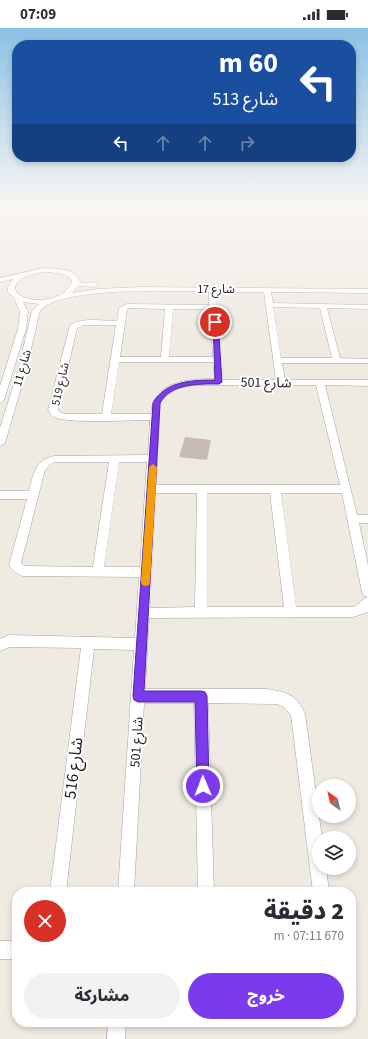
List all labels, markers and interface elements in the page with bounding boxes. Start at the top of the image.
text: 07:09 [20,4,56,25]
text: 60 m [219,43,278,83]
icon: left [292,56,344,108]
text: شارع 513 [212,87,278,112]
icon: left [110,132,132,154]
icon: ahead [152,132,174,154]
icon: ahead [194,132,216,154]
icon: right [236,132,258,154]
street label: شارع 17 [197,281,235,298]
pin [198,305,232,339]
icon: arrive [204,311,226,333]
street label: شارع 11 [9,348,36,389]
street label: شارع 519 [47,361,74,407]
street label: شارع 501 [240,373,292,393]
street label: شارع 501 [125,716,149,768]
street label: شارع 516 [58,736,90,800]
position arrow [182,765,224,807]
north arrow [312,779,356,823]
map controls [312,779,356,875]
button: layers [312,831,356,875]
text: 2 دقيقة [264,894,344,929]
button: close [24,900,66,942]
text: 670 m · 07:11 [274,927,344,945]
button: مشاركة [24,973,180,1019]
button: خروج [188,973,344,1019]

